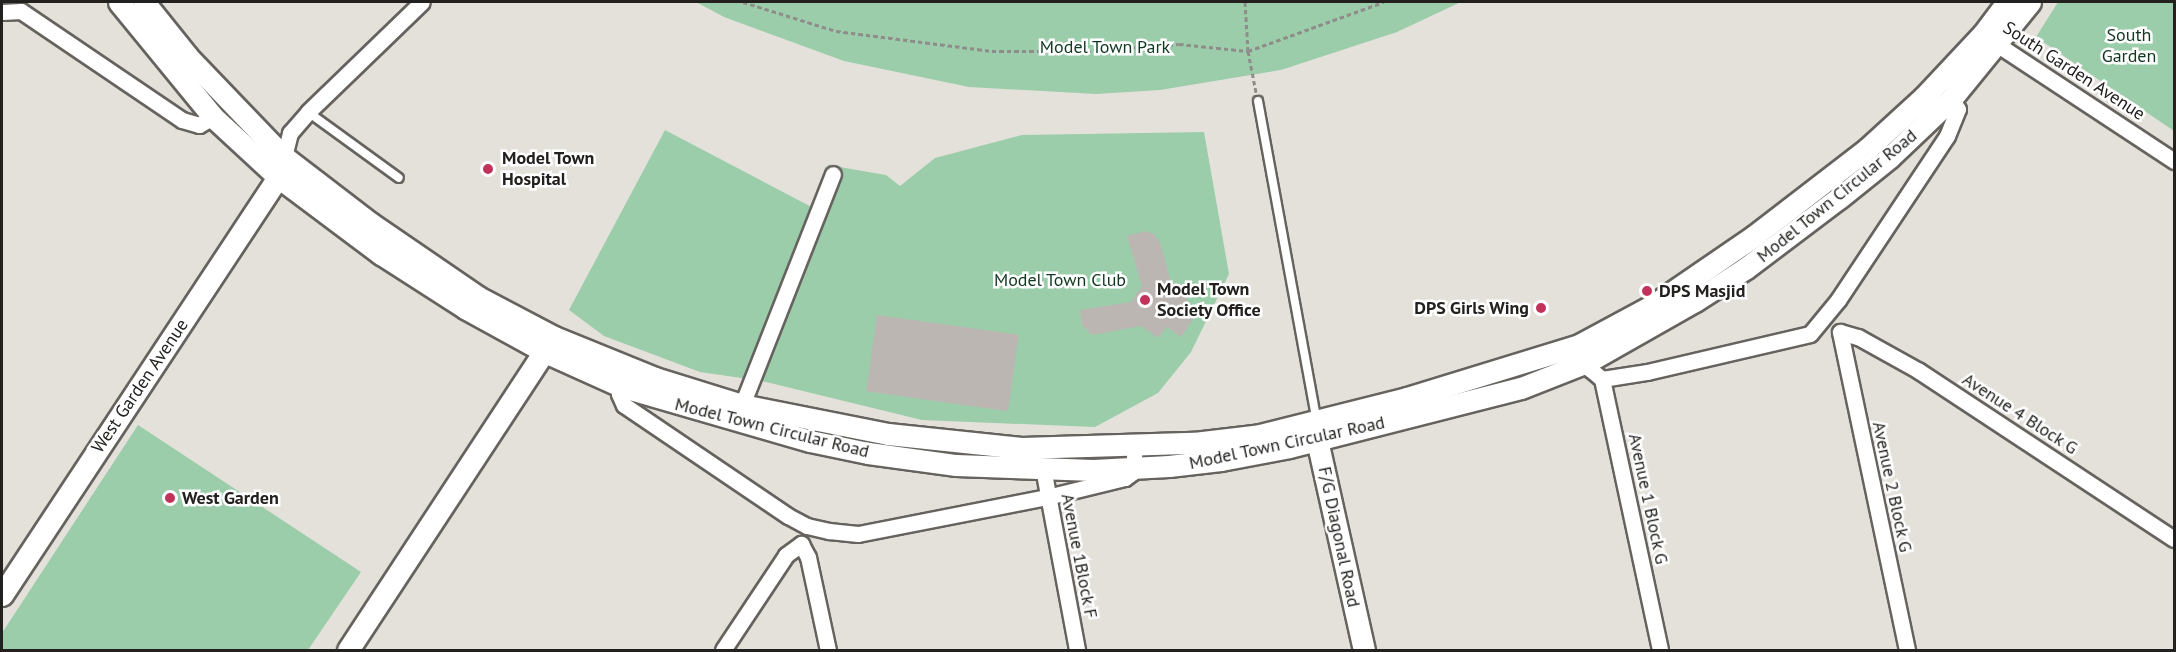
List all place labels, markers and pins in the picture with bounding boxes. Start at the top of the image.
place label: Model Town Hospital [502,148,595,190]
marker: Model Town Hospital [479,160,497,178]
place label: Model Town Society Office [1157,279,1261,322]
place label: DPS Masjid [1659,280,1745,302]
marker: DPS Masjid [1640,284,1654,298]
marker: Model Town Society Office [1138,293,1152,307]
place label: DPS Girls Wing [1414,297,1529,319]
marker: DPS Girls Wing [1534,301,1548,315]
place label: West Garden [182,487,279,509]
marker: West Garden [163,491,177,505]

